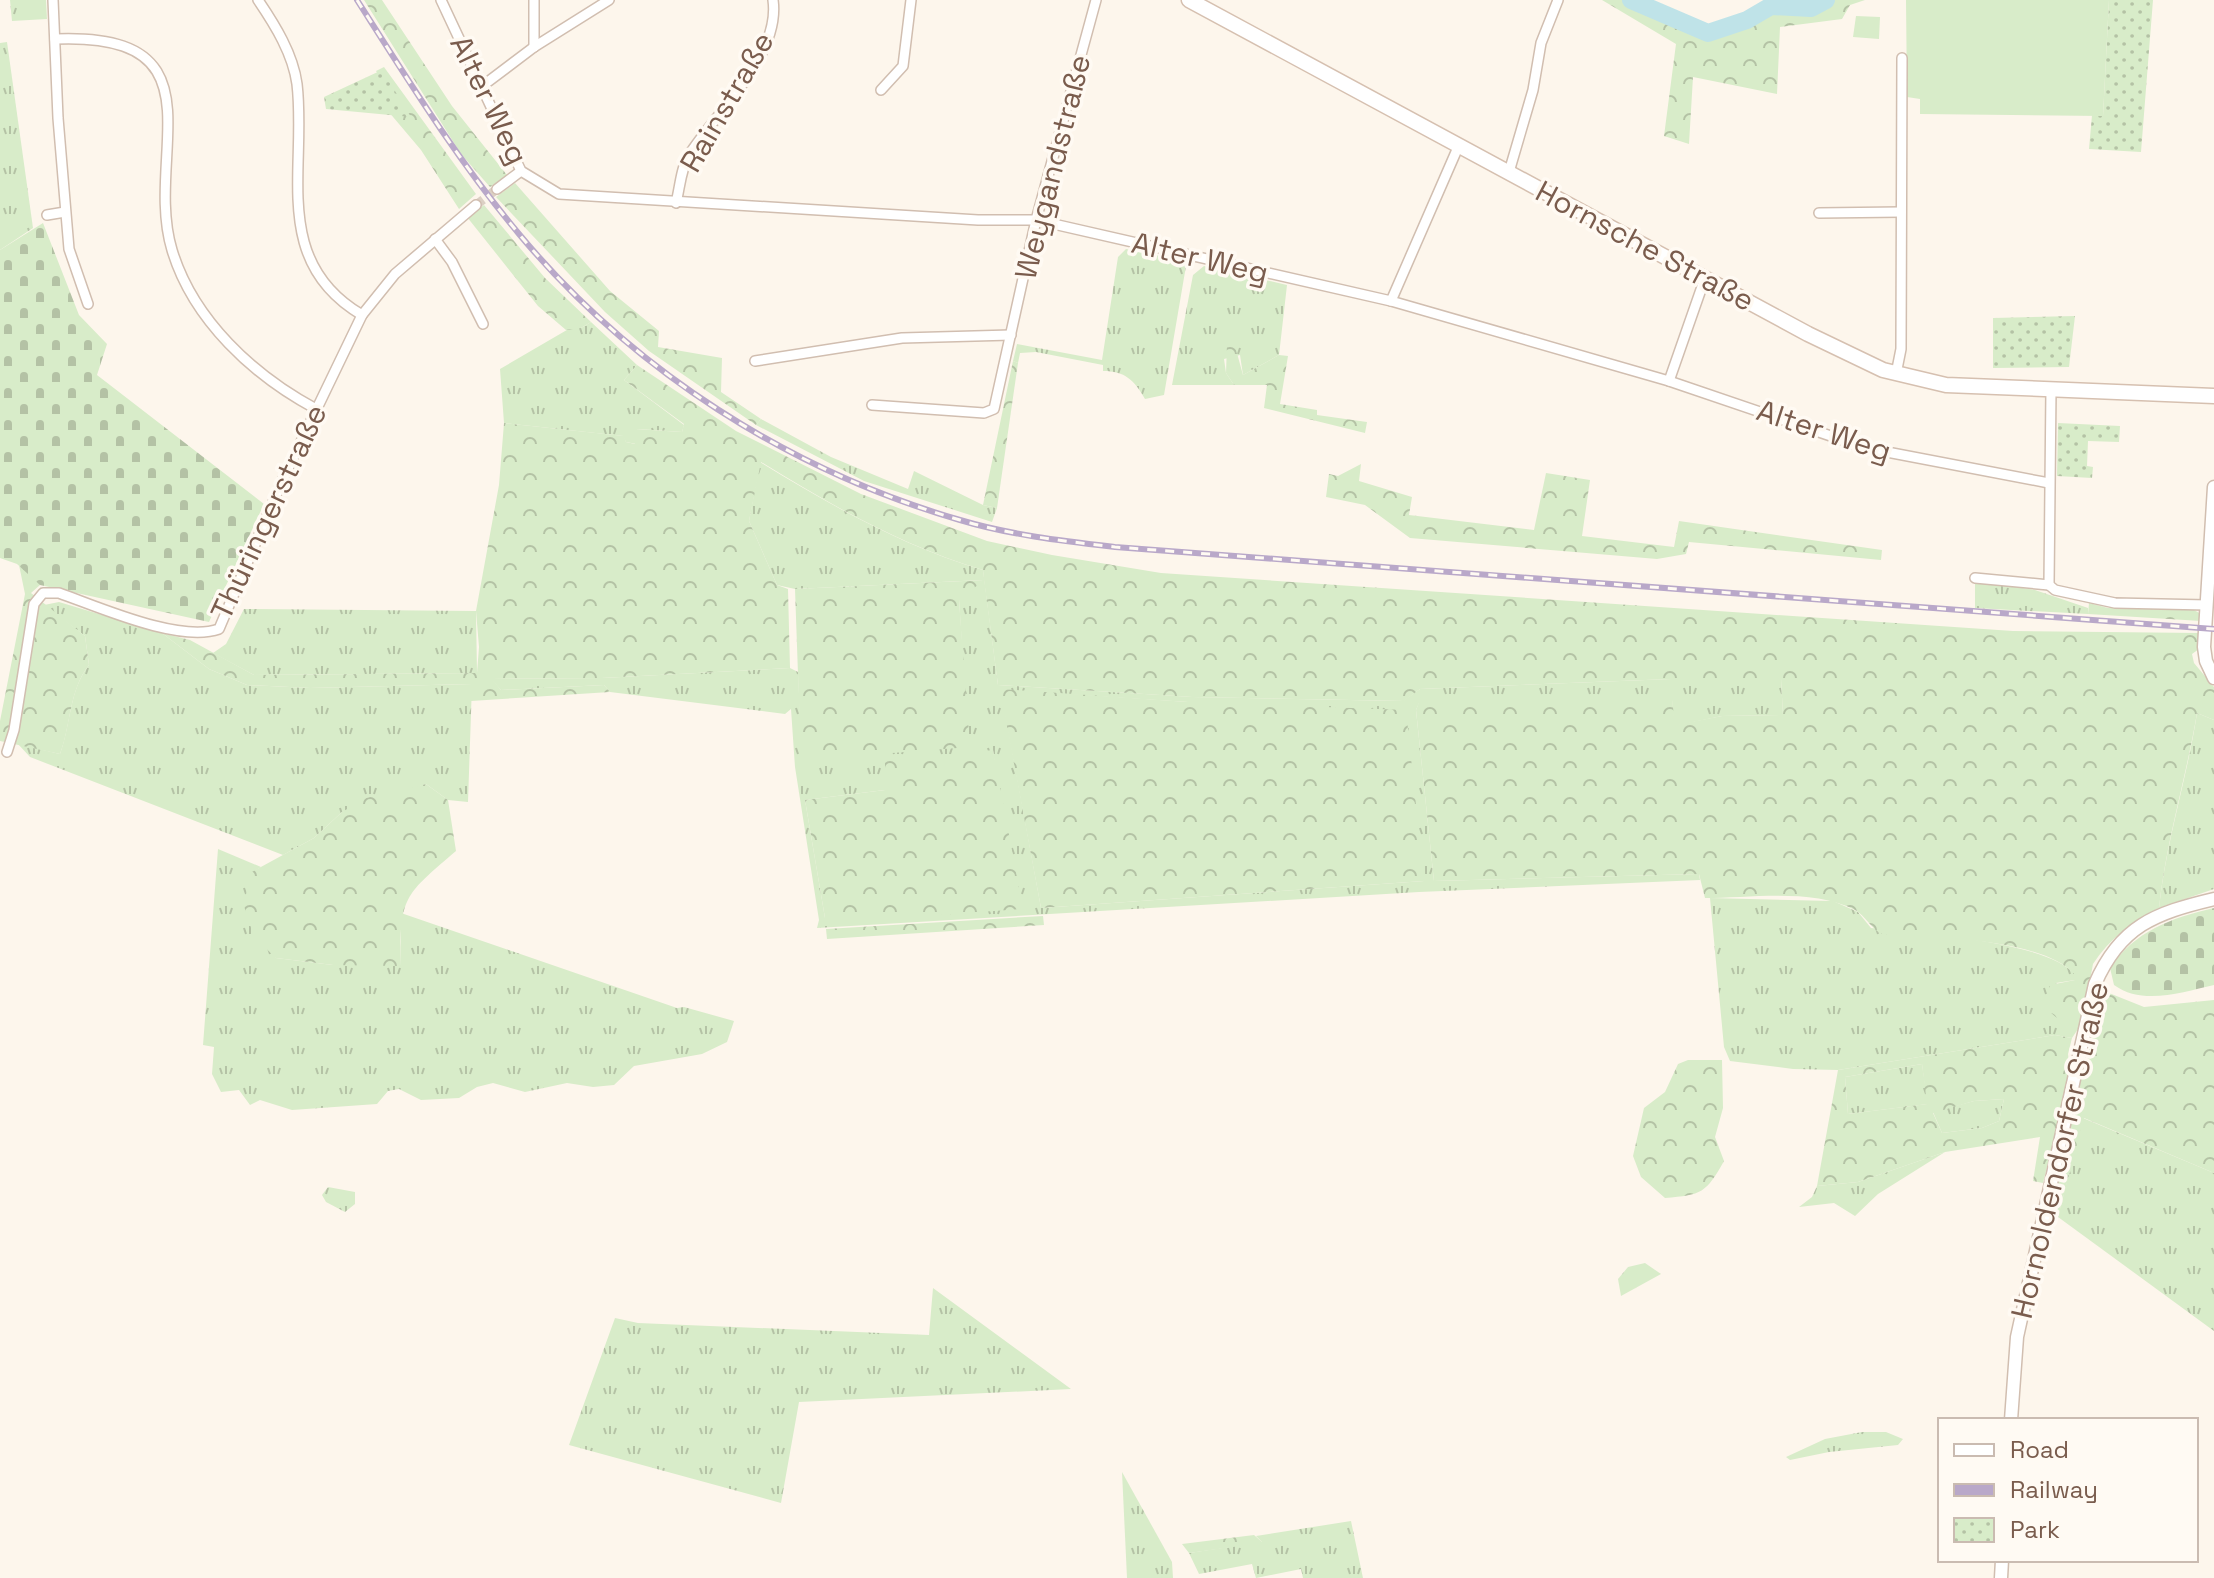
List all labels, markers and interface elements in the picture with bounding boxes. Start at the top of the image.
street label: Rainstraße [671,25,782,179]
street label: Alter Weg [441,29,537,171]
street label: Weygandstraße [1006,51,1099,283]
street label: Hornsche Straße [1529,171,1761,320]
street label: Alter Weg [1128,223,1272,292]
street label: Alter Weg [1752,391,1896,471]
street label: Thüringerstraße [202,398,335,626]
street label: Hornoldendorfer Straße [2002,978,2117,1322]
legend [1938,1418,2198,1562]
text: Road [2010,1434,2069,1465]
text: Railway [2010,1474,2098,1505]
text: Park [2010,1514,2060,1545]

